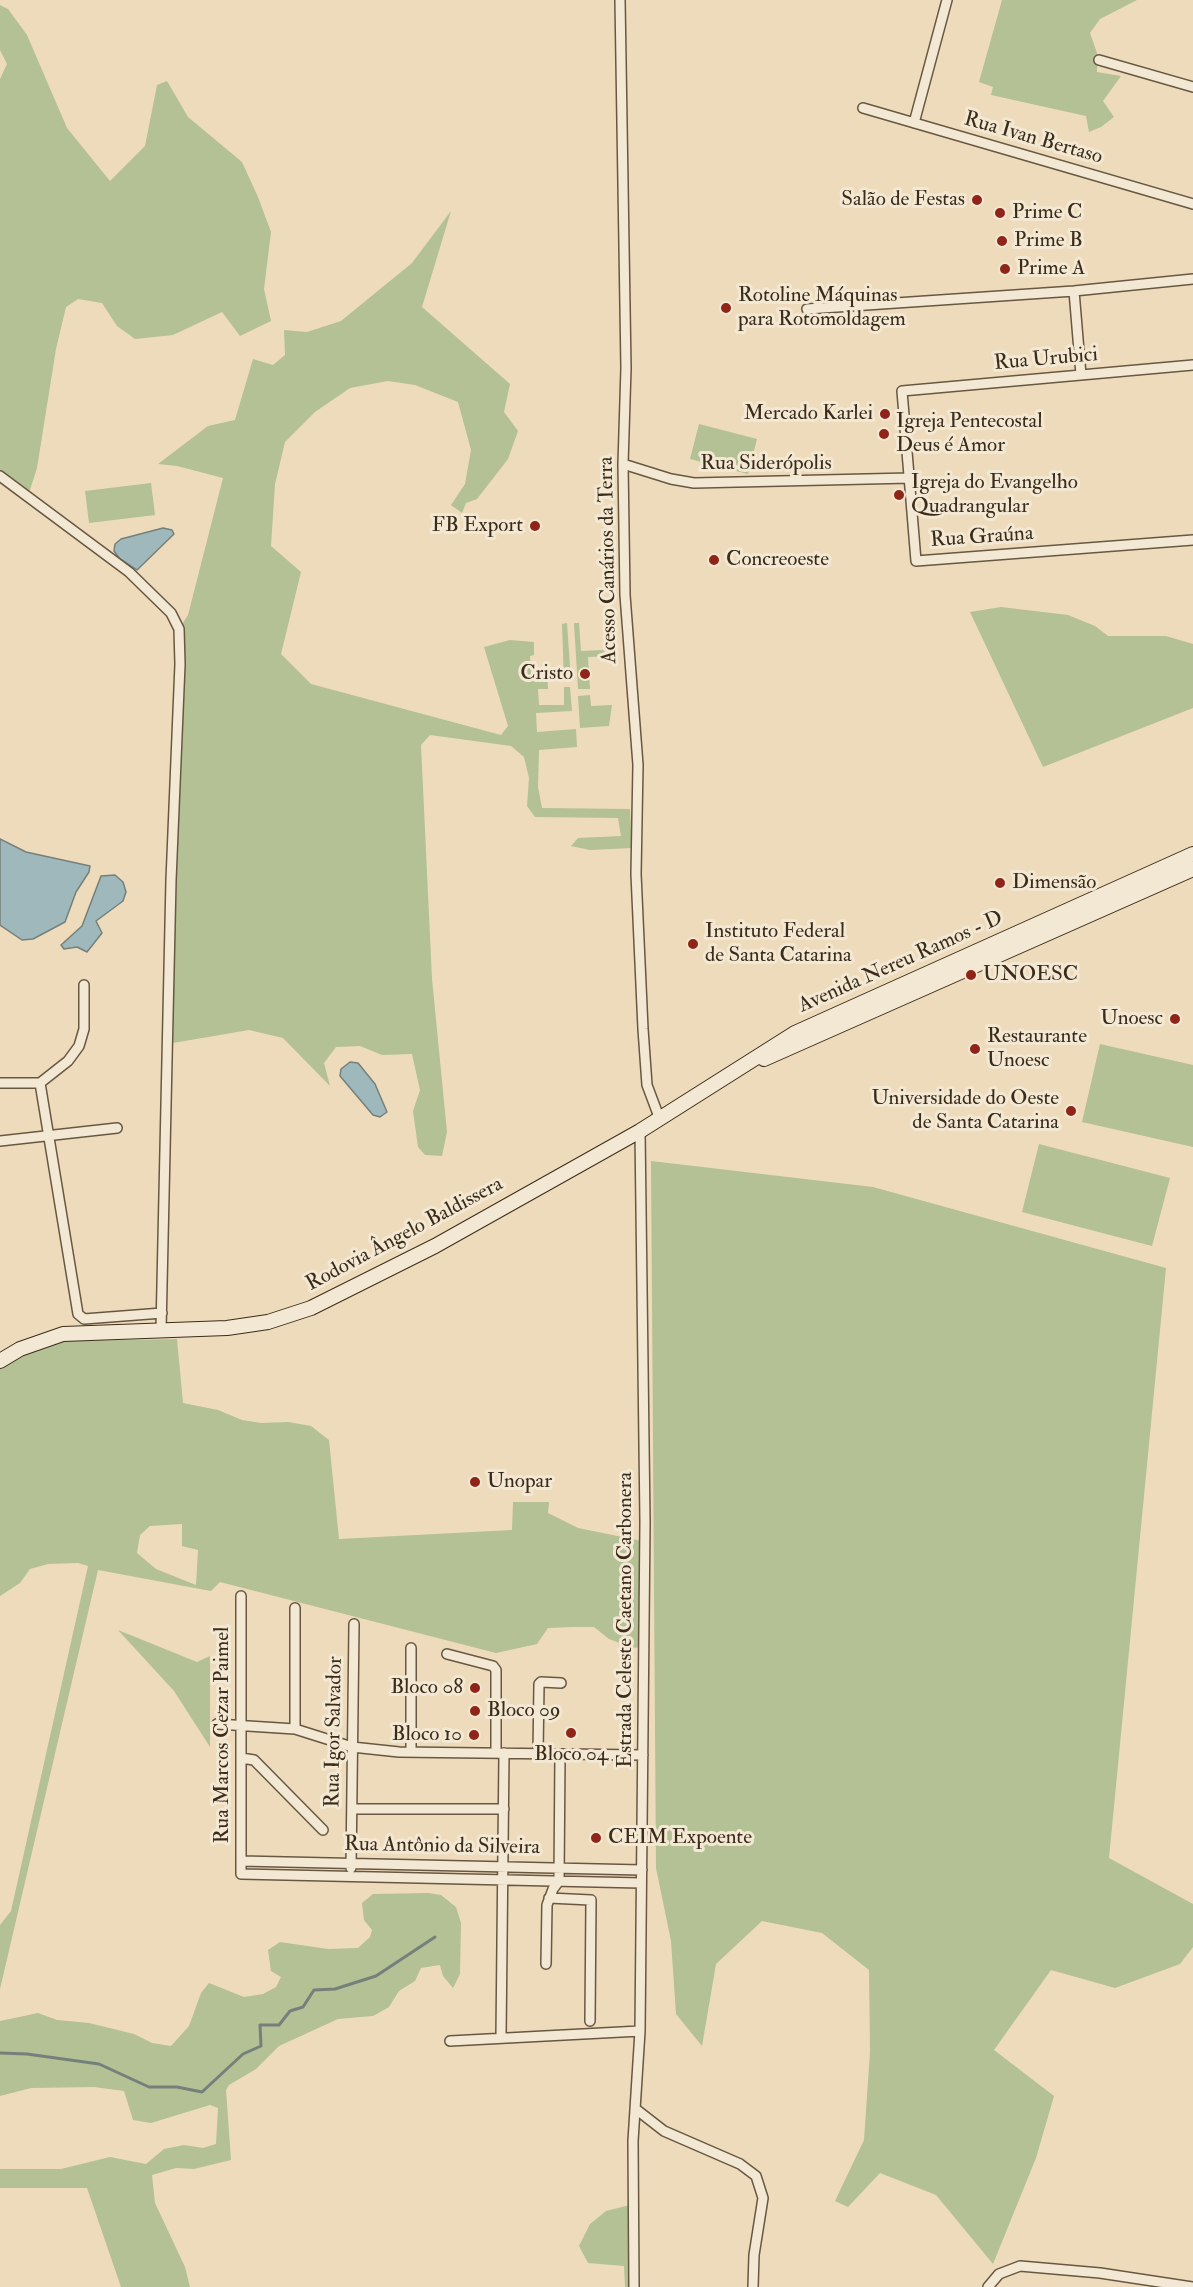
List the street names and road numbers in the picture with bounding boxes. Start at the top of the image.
street label: Rua Ivan Bertaso [961,107,1105,171]
street label: Rua Urubici [993,343,1099,377]
street label: Rua Siderópolis [700,451,832,477]
street label: Acesso Canários da Terra [595,456,623,664]
street label: Rua Graúna [930,522,1034,554]
street label: Avenida Nereu Ramos - D [795,907,1007,1019]
street label: Rodovia Ângelo Baldissera [302,1172,508,1298]
street label: Estrada Celeste Caetano Carbonera [613,1472,639,1768]
street label: Rua Marcos Cezar Paimel [210,1626,236,1844]
street label: Rua Igor Salvador [321,1656,349,1808]
street label: Rua Antônio da Silveira [344,1833,540,1861]

